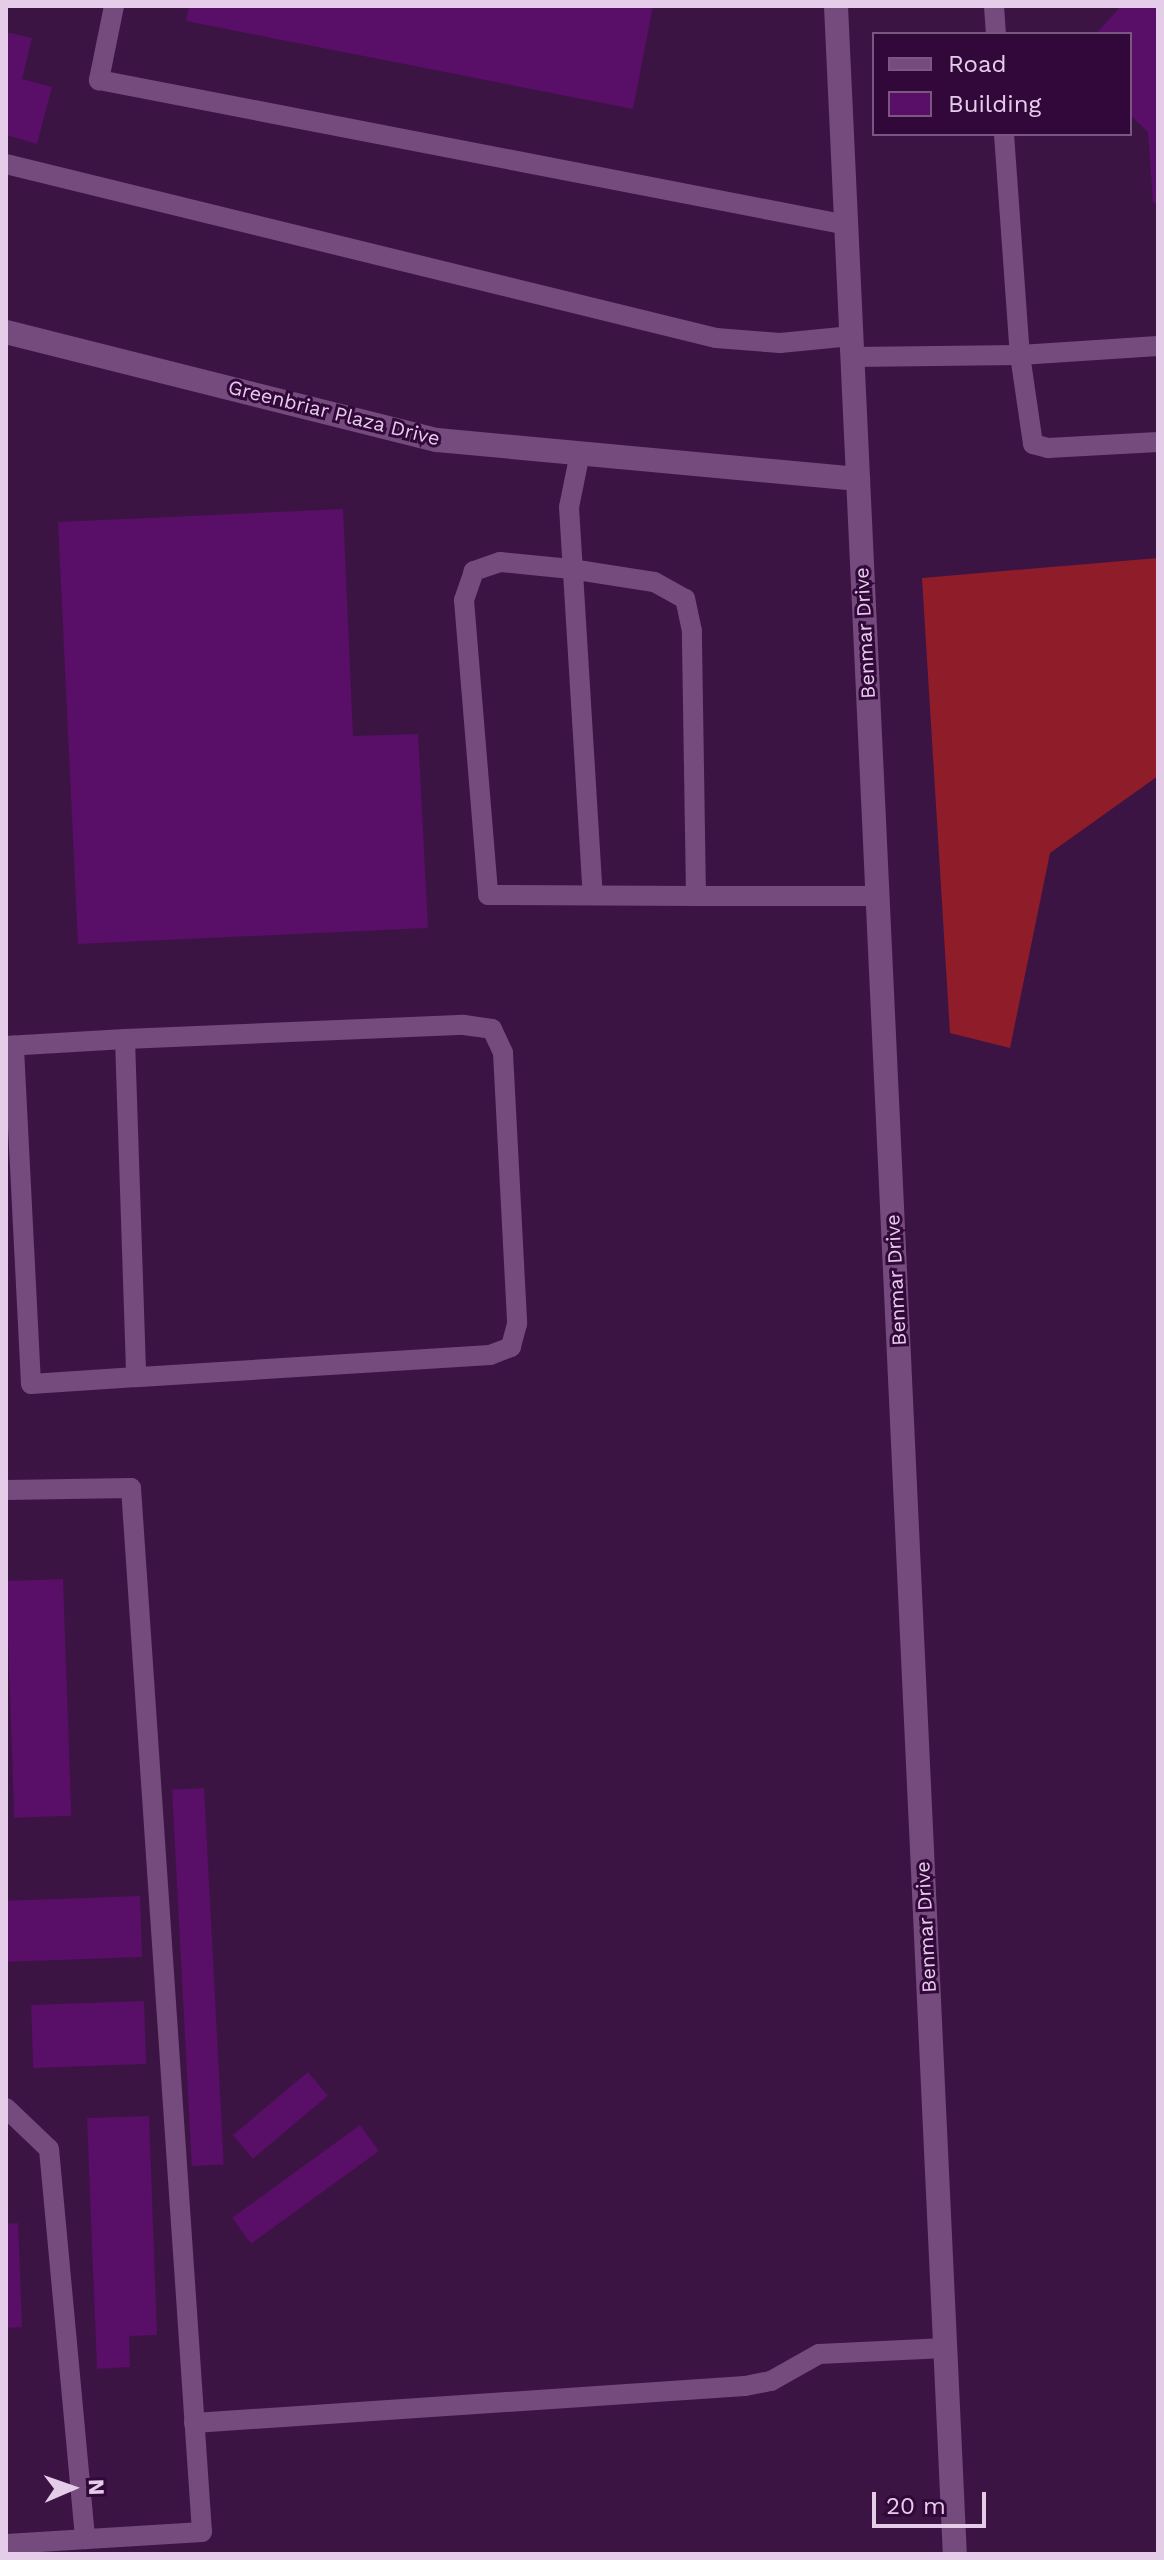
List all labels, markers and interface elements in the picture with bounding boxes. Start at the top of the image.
legend [872,32,1132,136]
text: Road [948,50,1007,78]
text: Building [948,90,1041,118]
street label: Greenbriar Plaza Drive [225,375,443,451]
street label: Benmar Drive [850,566,880,700]
street label: Benmar Drive [881,1213,911,1347]
street label: Benmar Drive [911,1860,941,1994]
north arrow [32,2448,112,2528]
scale bar [876,2476,990,2526]
text: N [84,2479,109,2496]
text: 20 m [886,2492,946,2520]

